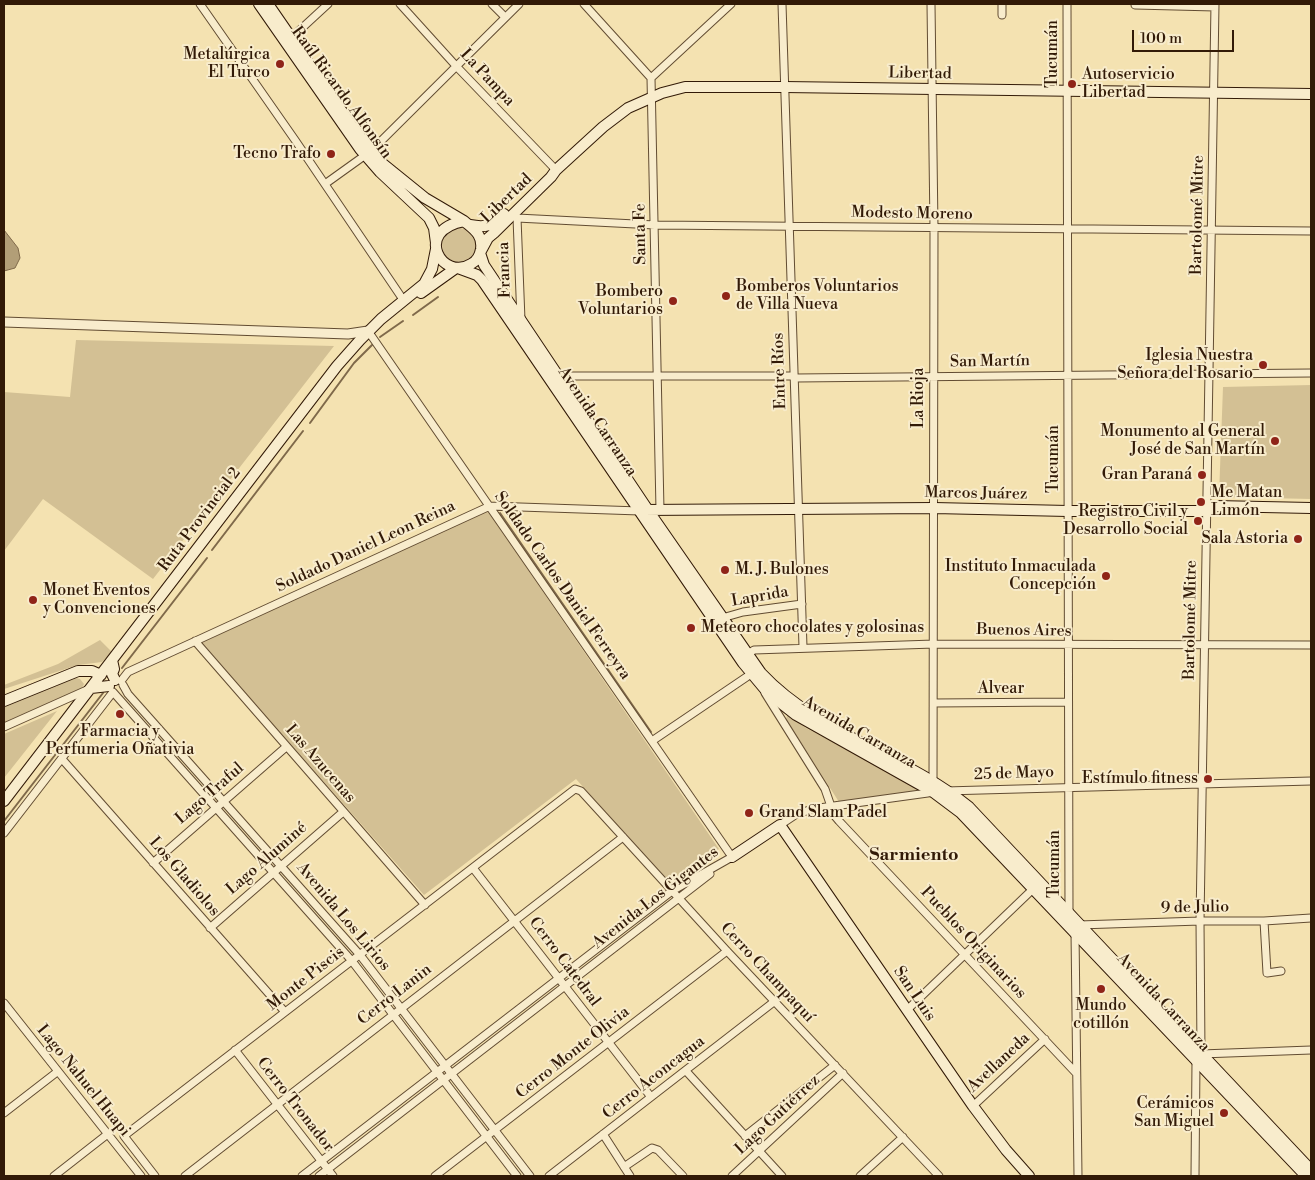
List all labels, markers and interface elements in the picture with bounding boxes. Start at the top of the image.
street label: Tucumán [1043,20,1063,88]
scale bar [1135,20,1238,52]
street label: Raúl Ricardo Alfonsín [287,23,395,163]
text: 100 m [1140,29,1182,48]
place label: Metalúrgica El Turco [183,45,270,83]
street label: La Pampa [456,45,518,111]
marker: Metalúrgica El Turco [274,58,286,70]
street label: Libertad [888,64,952,84]
place label: Autoservicio Libertad [1082,65,1175,103]
marker: Autoservicio Libertad [1066,78,1078,90]
place label: Tecno Trafo [233,144,321,164]
marker: Tecno Trafo [325,148,337,160]
street label: Bartolomé Mitre [1187,155,1209,275]
street label: Libertad [477,170,537,228]
street label: Santa Fe [631,203,651,265]
street label: Modesto Moreno [851,203,973,225]
street label: Francia [494,242,516,298]
place label: Bomberos Voluntarios de Villa Nueva [736,277,898,315]
place label: Bombero Voluntarios [578,282,663,320]
marker: Bomberos Voluntarios de Villa Nueva [720,290,732,302]
marker: Bombero Voluntarios [667,295,679,307]
street label: Entre Ríos [769,332,791,410]
place label: Iglesia Nuestra Señora del Rosario [1117,346,1253,384]
street label: San Martín [950,352,1030,372]
marker: Iglesia Nuestra Señora del Rosario [1257,359,1269,371]
street label: Avenida Carranza [553,364,641,480]
street label: La Rioja [909,368,929,428]
place label: Monumento al General José de San Martín [1101,422,1265,460]
street label: Tucumán [1044,425,1064,493]
marker: Monumento al General José de San Martín [1269,435,1281,447]
street label: Ruta Provincial 2 [155,464,245,576]
place label: Gran Paraná [1102,465,1192,485]
marker: Gran Paraná [1196,469,1208,481]
place label: Me Matan Limón [1211,483,1282,521]
street label: Marcos Juárez [924,484,1028,504]
street label: Soldado Carlos Daniel Ferreyra [490,488,634,684]
marker: Me Matan Limón [1195,496,1207,508]
street label: Soldado Daniel Leon Reina [273,497,459,597]
place label: Registro Civil y Desarrollo Social [1063,502,1188,540]
marker: Registro Civil y Desarrollo Social [1192,515,1204,527]
place label: Sala Astoria [1201,529,1288,549]
marker: Sala Astoria [1292,533,1304,545]
place label: Instituto Inmaculada Concepción [945,557,1096,595]
place label: M. J. Bulones [735,560,829,580]
street label: Bartolomé Mitre [1180,560,1202,680]
marker: M. J. Bulones [719,564,731,576]
marker: Instituto Inmaculada Concepción [1100,570,1112,582]
place label: Monet Eventos y Convenciones [43,581,156,619]
street label: Laprida [730,583,790,611]
marker: Monet Eventos y Convenciones [27,594,39,606]
place label: Meteoro chocolates y golosinas [701,618,924,638]
street label: Buenos Aires [976,621,1072,641]
marker: Meteoro chocolates y golosinas [685,622,697,634]
street label: Alvear [978,679,1024,699]
street label: Avenida Carranza [799,693,919,773]
marker: Farmacia y Perfumeria Oñativia [114,708,126,720]
street label: Las Azucenas [281,721,359,807]
place label: Farmacia y Perfumeria Oñativia [46,722,194,760]
street label: Lago Traful [172,759,248,829]
street label: 25 de Mayo [974,763,1054,785]
place label: Estímulo fitness [1082,769,1198,789]
marker: Estímulo fitness [1202,773,1214,785]
place label: Grand Slam Padel [759,803,887,823]
marker: Grand Slam Padel [743,807,755,819]
street label: Lago Aluminé [223,819,311,899]
street label: Tucumán [1045,830,1065,898]
street label: Los Gladiolos [144,833,224,921]
street label: Avenida Los Gigantes [589,843,723,953]
district label: Sarmiento [869,845,959,867]
street label: Avenida Los Lirios [292,859,394,975]
street label: Pueblos Originarios [916,883,1030,1003]
street label: 9 de Julio [1161,898,1229,918]
street label: Cerro Catedral [524,914,604,1010]
street label: Cerro Champaquí [716,919,818,1027]
street label: Monte Piscis [263,943,349,1015]
street label: Avenida Carranza [1112,950,1214,1056]
street label: Cerro Lanin [354,960,436,1030]
street label: San Luis [889,963,939,1025]
marker: Mundo cotillón [1095,983,1107,995]
place label: Mundo cotillón [1073,996,1129,1034]
street label: Cerro Monte Olivia [512,1003,634,1103]
street label: Lago Nahuel Huapi [32,1021,134,1141]
street label: Avellaneda [964,1029,1034,1097]
street label: Cerro Aconcagua [599,1032,709,1124]
street label: Cerro Tronador [252,1054,338,1156]
street label: Lago Gutiérrez [732,1071,824,1159]
place label: Cerámicos San Miguel [1134,1094,1214,1132]
marker: Cerámicos San Miguel [1218,1107,1230,1119]

